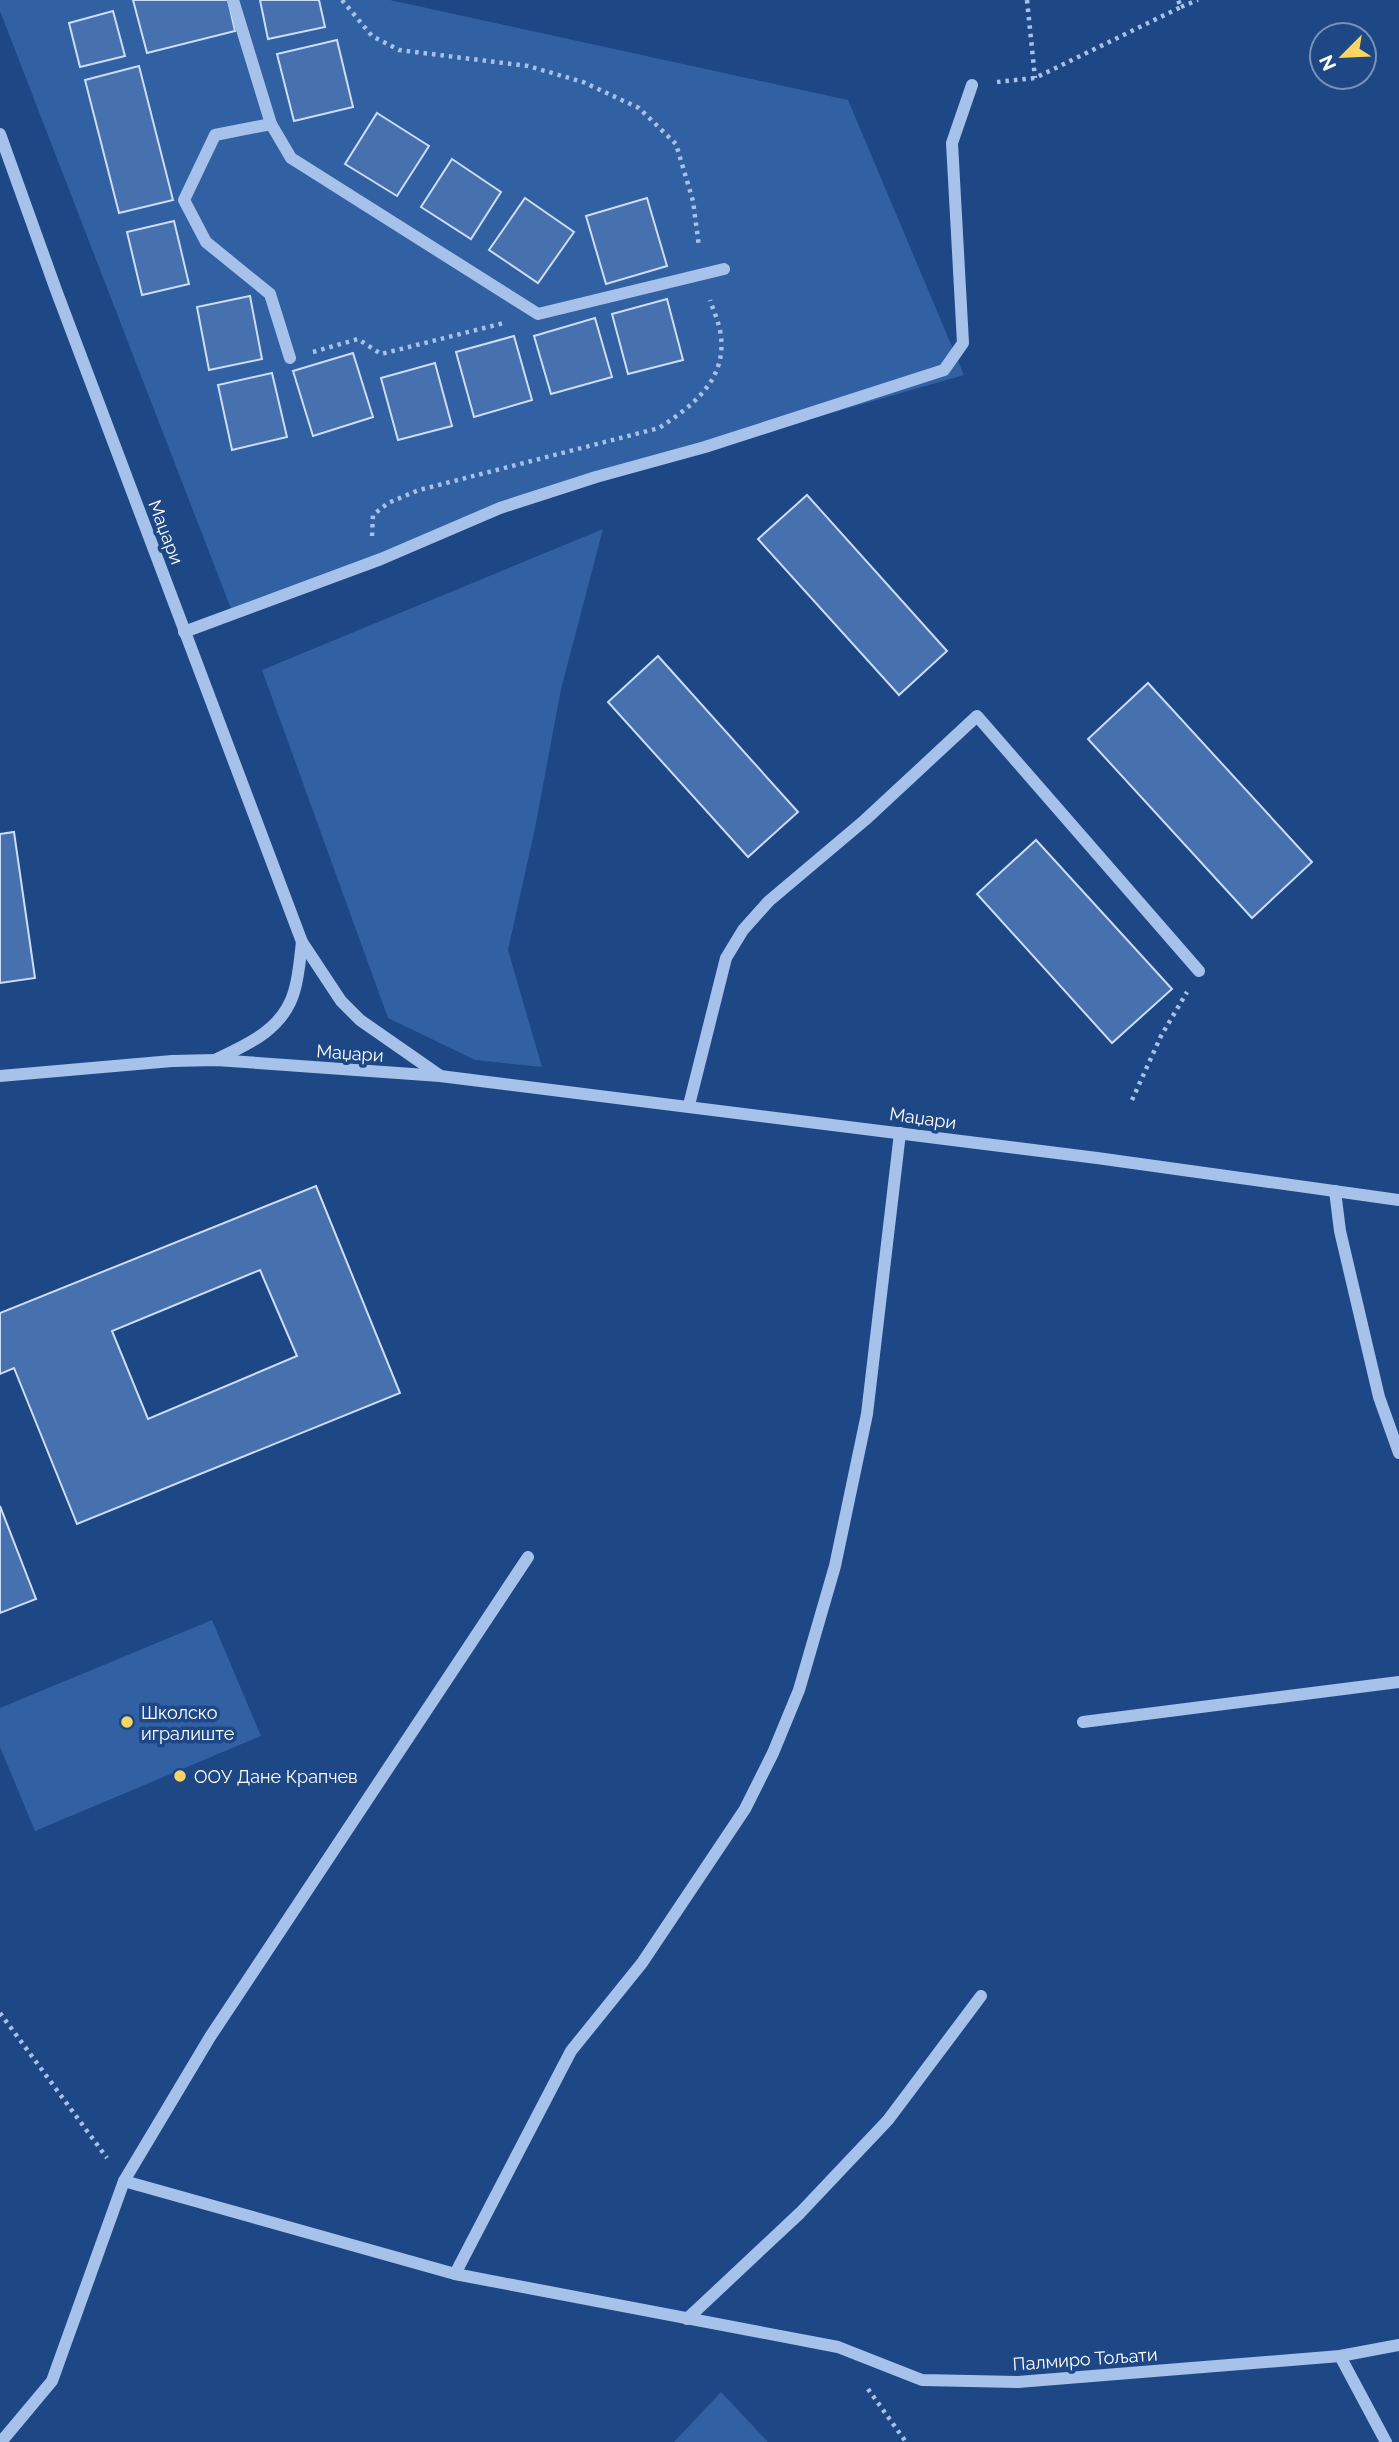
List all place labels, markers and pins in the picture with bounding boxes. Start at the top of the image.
place label: Школско игралиште [141,1702,235,1744]
marker: Школско игралиште [119,1714,135,1730]
place label: ООУ Дане Крапчев [194,1766,358,1787]
marker: ООУ Дане Крапчев [172,1768,188,1784]

